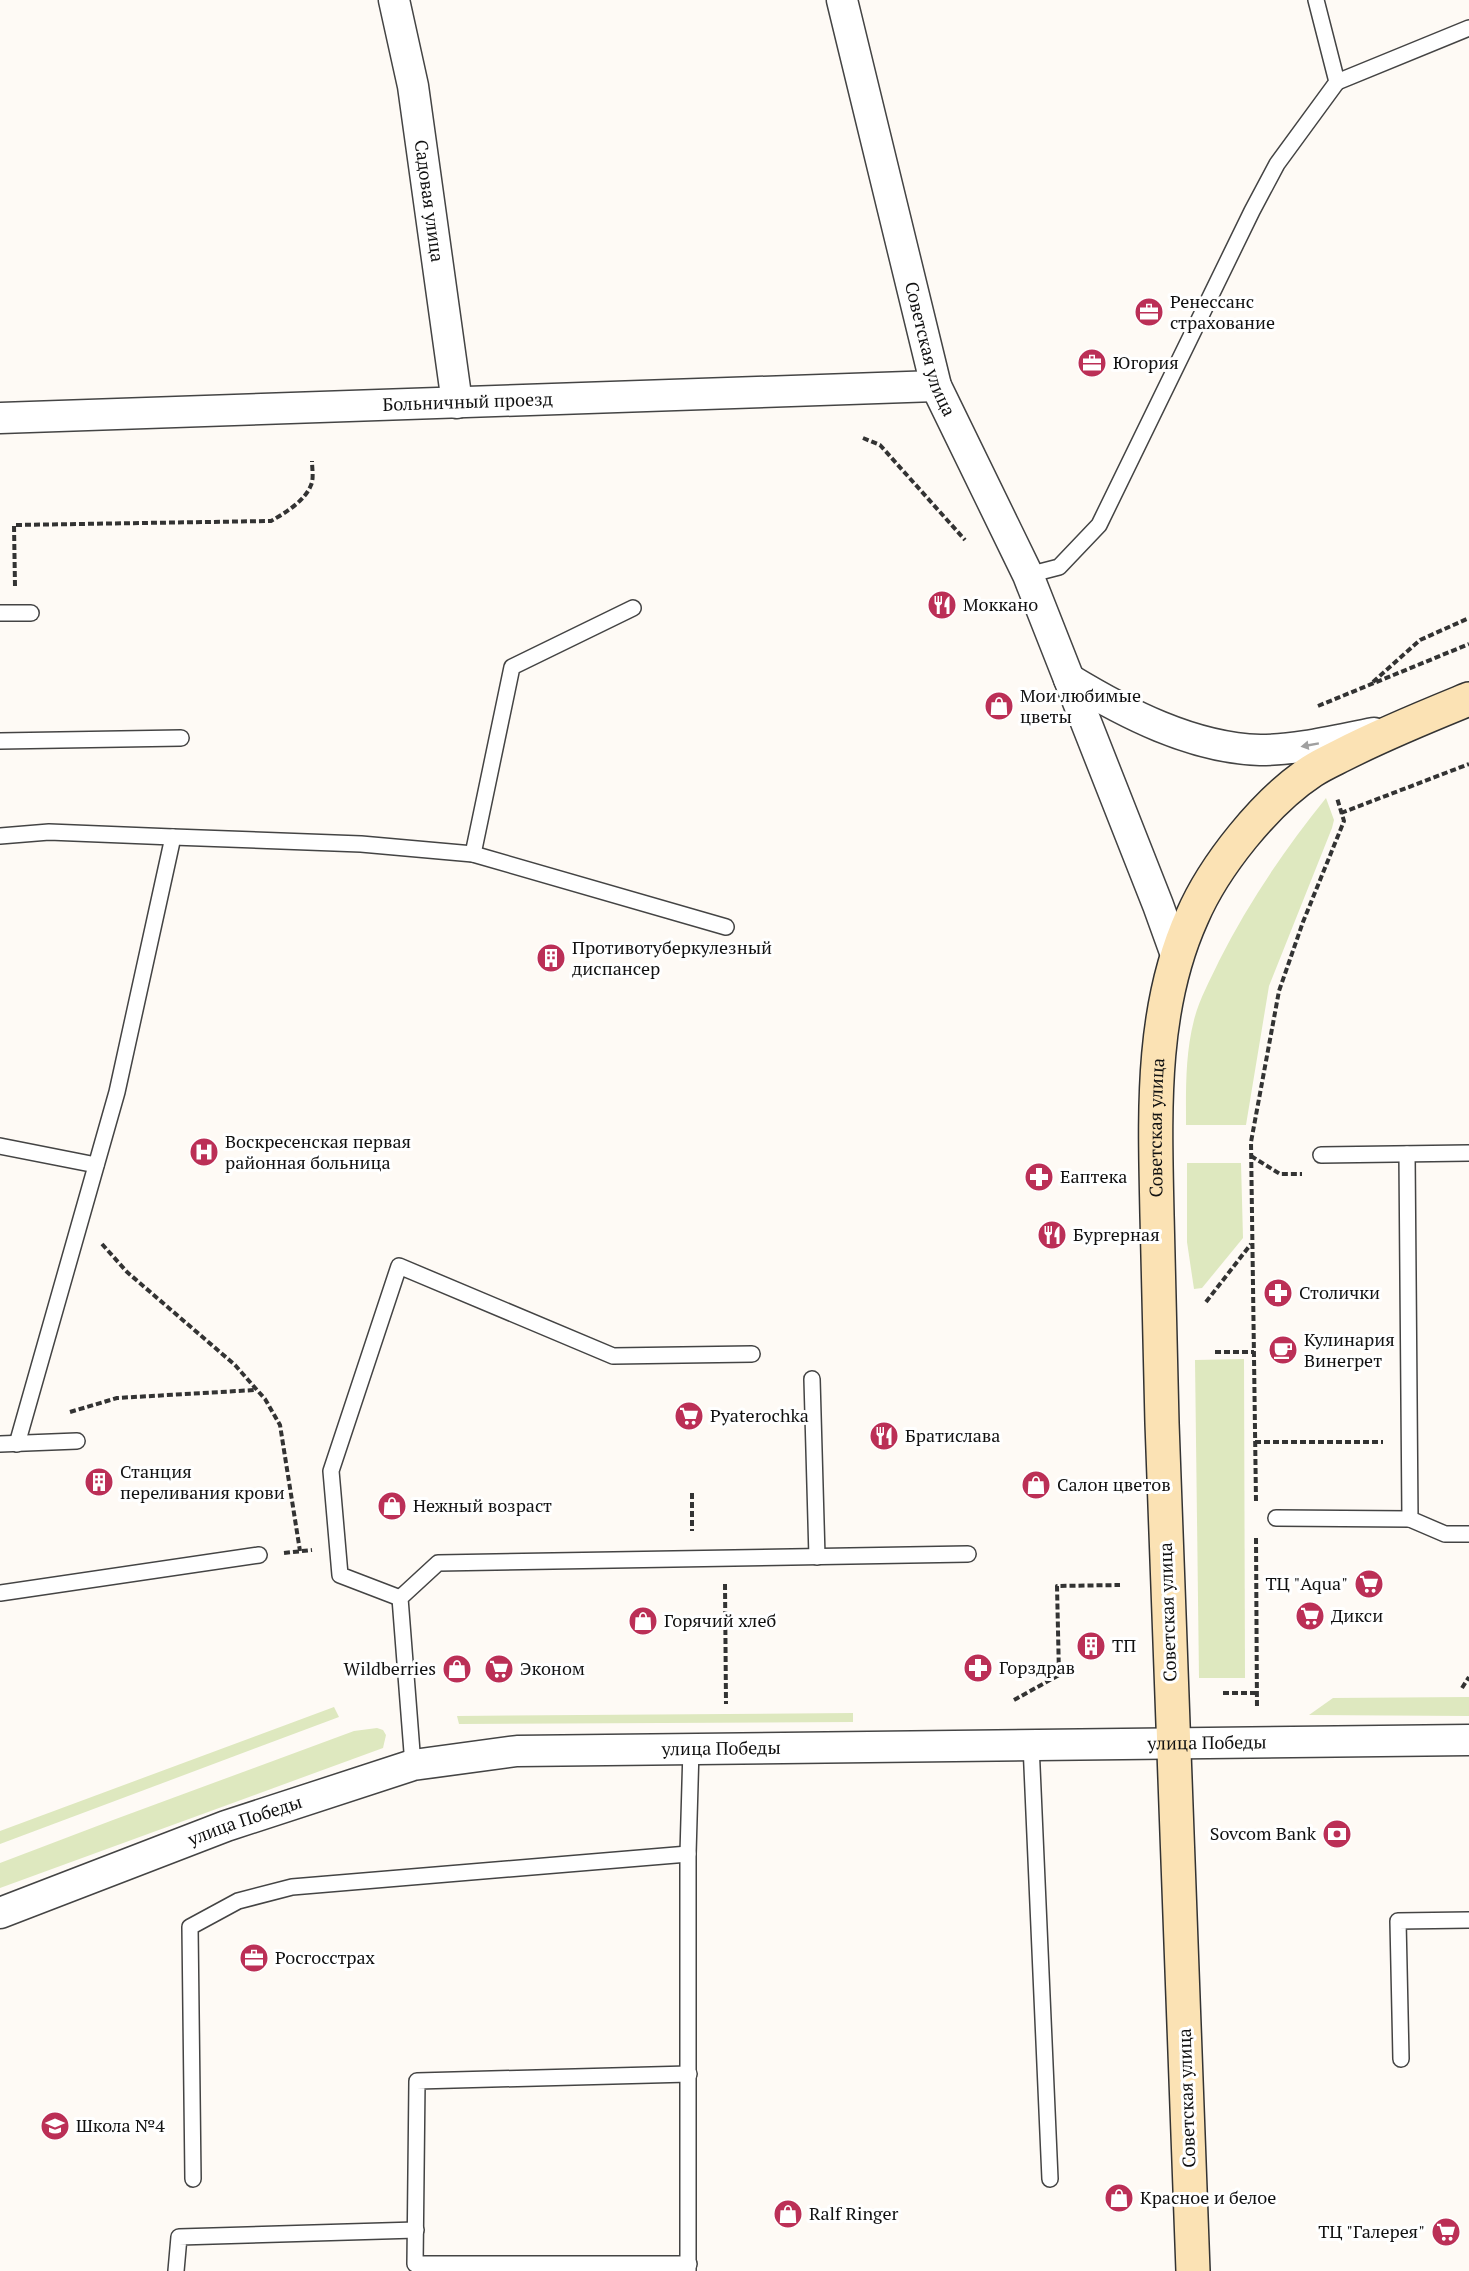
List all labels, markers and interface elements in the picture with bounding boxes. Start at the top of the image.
street label: Садовая улица [410,138,450,263]
street label: Советская улица [900,279,962,420]
place label: Ренессанс страхование [1170,289,1275,334]
office icon: Ренессанс страхование [1133,296,1165,328]
office icon: Югория [1076,347,1108,379]
place label: Югория [1113,350,1179,374]
street label: Больничный проезд [382,386,553,416]
restaurant icon: Моккано [926,589,958,621]
place label: Моккано [963,592,1038,616]
place label: Мои любимые цветы [1020,683,1141,728]
shop icon: Мои любимые цветы [983,690,1015,722]
one-way arrow [1301,740,1320,749]
place label: Противотуберкулезный диспансер [572,935,772,980]
building icon: Противотуберкулезный диспансер [535,942,567,974]
street label: Советская улица [1143,1057,1169,1198]
place label: Воскресенская первая районная больница [225,1129,411,1174]
hospital icon: Воскресенская первая районная больница [188,1136,220,1168]
pharmacy icon: Еаптека [1023,1161,1055,1193]
place label: Еаптека [1060,1164,1127,1188]
restaurant icon: Бургерная [1036,1219,1068,1251]
place label: Бургерная [1073,1222,1160,1246]
pharmacy icon: Столички [1262,1277,1294,1309]
place label: Столички [1299,1280,1380,1304]
place label: Кулинария Винегрет [1304,1327,1395,1372]
cafe icon: Кулинария Винегрет [1267,1334,1299,1366]
supermarket icon: Pyaterochka [673,1400,705,1432]
place label: Pyaterochka [710,1403,809,1427]
restaurant icon: Братислава [868,1420,900,1452]
place label: Братислава [905,1423,1000,1447]
place label: Станция переливания крови [120,1459,285,1504]
building icon: Станция переливания крови [83,1466,115,1498]
shop icon: Салон цветов [1020,1469,1052,1501]
place label: Салон цветов [1057,1472,1171,1496]
shop icon: Нежный возраст [376,1490,408,1522]
place label: Нежный возраст [413,1493,552,1517]
street label: Советская улица [1153,1542,1181,1682]
supermarket icon: ТЦ "Aqua" [1353,1568,1385,1600]
place label: ТЦ "Aqua" [1265,1571,1348,1595]
supermarket icon: Дикси [1294,1600,1326,1632]
place label: Дикси [1331,1603,1383,1627]
shop icon: Горячий хлеб [627,1605,659,1637]
place label: Горячий хлеб [664,1608,776,1632]
building icon: ТП [1075,1630,1107,1662]
place label: ТП [1112,1633,1136,1657]
pharmacy icon: Горздрав [962,1652,994,1684]
shop icon: Wildberries [441,1653,473,1685]
supermarket icon: Эконом [483,1653,515,1685]
place label: Горздрав [999,1655,1075,1679]
place label: Wildberries [343,1656,436,1680]
place label: Эконом [520,1656,585,1680]
street label: улица Победы [1146,1729,1267,1755]
street label: улица Победы [660,1735,781,1760]
street label: улица Победы [183,1789,305,1851]
bank icon: Sovcom Bank [1321,1818,1353,1850]
place label: Sovcom Bank [1210,1821,1317,1845]
office icon: Росгосстрах [238,1942,270,1974]
place label: Росгосстрах [275,1945,376,1969]
street label: Советская улица [1172,2028,1200,2168]
school or university icon: Школа №4 [39,2110,71,2142]
place label: Школа №4 [76,2113,165,2137]
shop icon: Красное и белое [1103,2182,1135,2214]
place label: Красное и белое [1140,2185,1276,2209]
shop icon: Ralf Ringer [772,2198,804,2230]
place label: Ralf Ringer [809,2201,899,2225]
supermarket icon: ТЦ "Галерея" [1430,2216,1462,2248]
place label: ТЦ "Галерея" [1318,2219,1425,2243]

